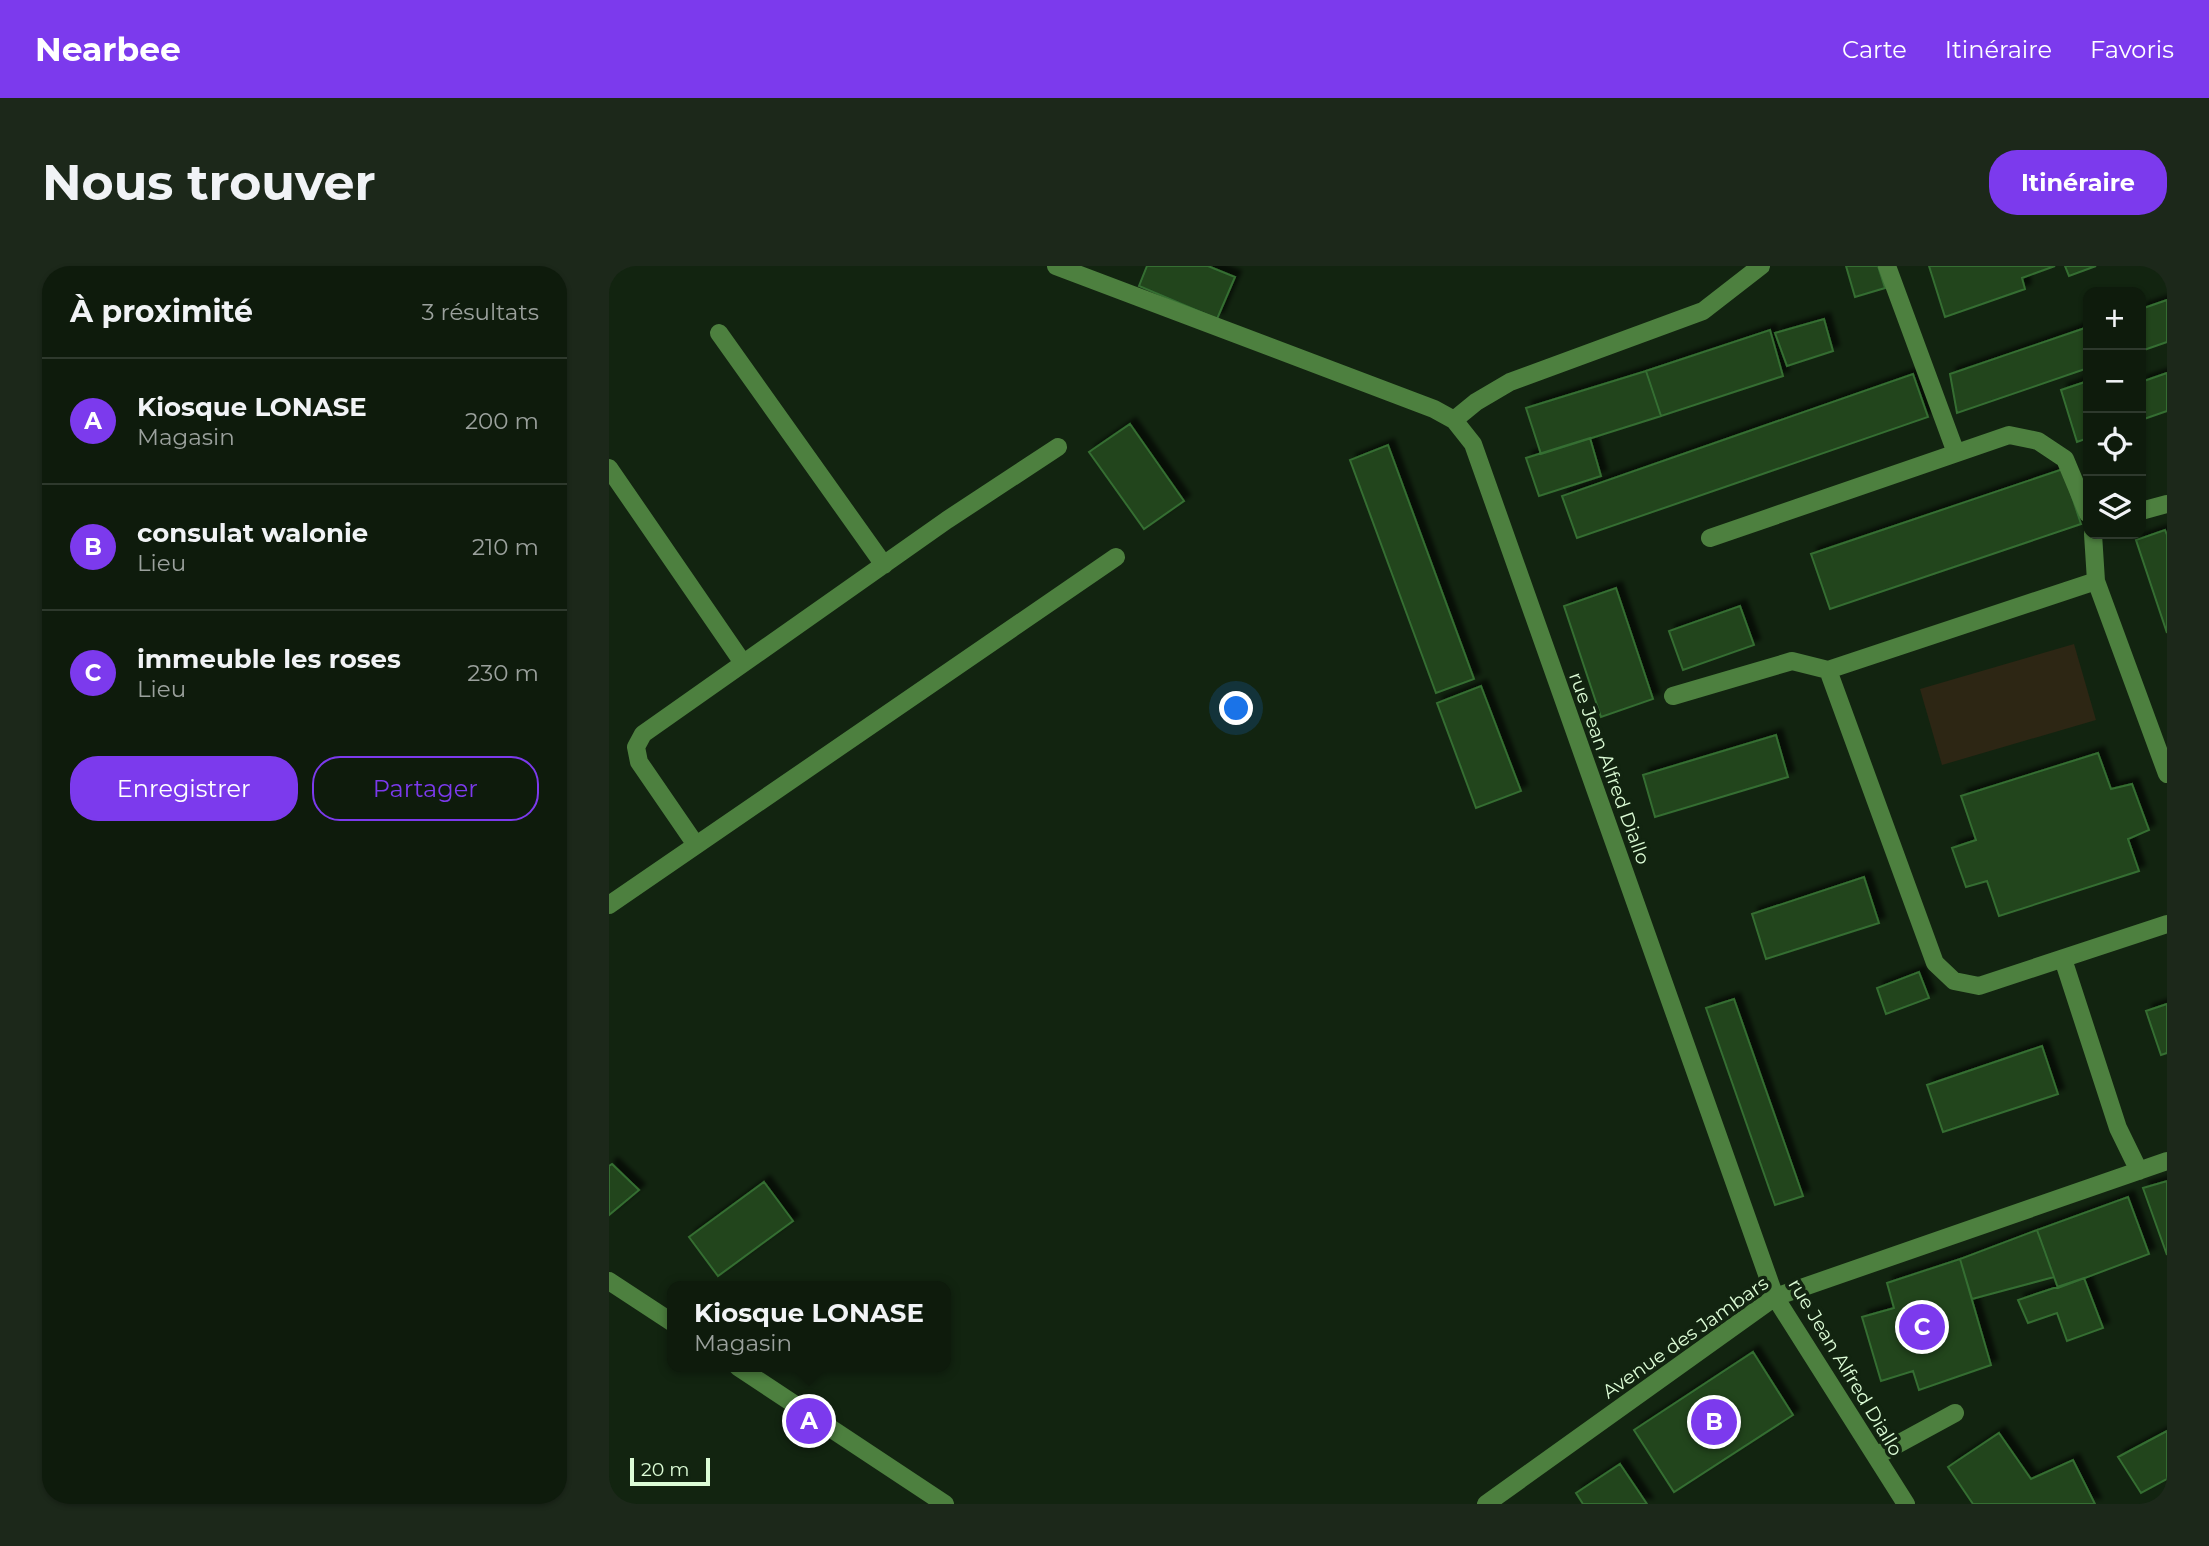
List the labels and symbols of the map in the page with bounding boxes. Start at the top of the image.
street label: rue Jean Alfred Diallo [1564,669,1655,867]
your location [1219,691,1253,725]
street label: Avenue des Jambars [1598,1271,1773,1403]
street label: rue Jean Alfred Diallo [1784,1274,1908,1460]
pin: C [1899,1301,1945,1353]
pin: A [786,1395,832,1447]
pin: B [1691,1396,1737,1448]
scale bar [630,1455,711,1487]

